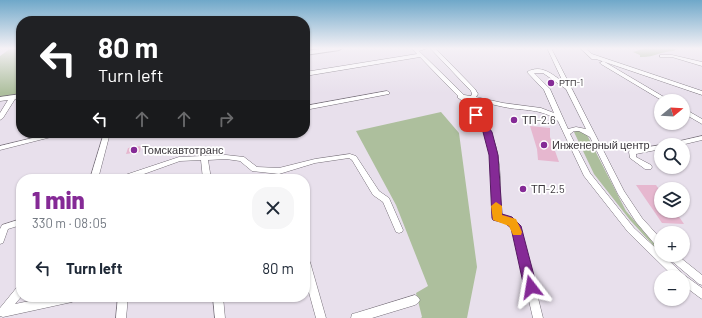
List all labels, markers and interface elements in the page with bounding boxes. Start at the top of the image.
text: 80 m [98,30,158,64]
icon: left [32,32,84,84]
text: Turn left [98,64,164,86]
place label: РТП-1 [559,77,583,88]
marker: РТП-1 [546,78,556,88]
north arrow [654,94,690,130]
map controls [654,94,690,306]
pin [459,98,493,132]
icon: arrive [465,104,487,126]
icon: left [89,108,111,130]
icon: ahead [131,108,153,130]
icon: ahead [173,108,195,130]
icon: right [215,108,237,130]
place label: ТП-2.6 [522,113,556,126]
marker: ТП-2.6 [509,115,519,125]
place label: Инженерный центр [552,138,650,151]
button: search [654,138,690,174]
marker: Инженерный центр [539,140,549,150]
place label: Томскавтотранс [142,143,224,156]
marker: Томскавтотранс [129,145,139,155]
place label: ТП-2.5 [531,182,565,195]
button: layers [654,182,690,218]
marker: ТП-2.5 [518,184,528,194]
text: 1 min [32,185,85,214]
button: close [252,187,294,229]
text: 330 m · 08:05 [32,215,107,231]
button: + [654,226,690,262]
icon: left [32,257,54,279]
text: Turn left [66,259,122,277]
text: 80 m [262,259,294,277]
position arrow [510,266,552,308]
button: − [654,270,690,306]

